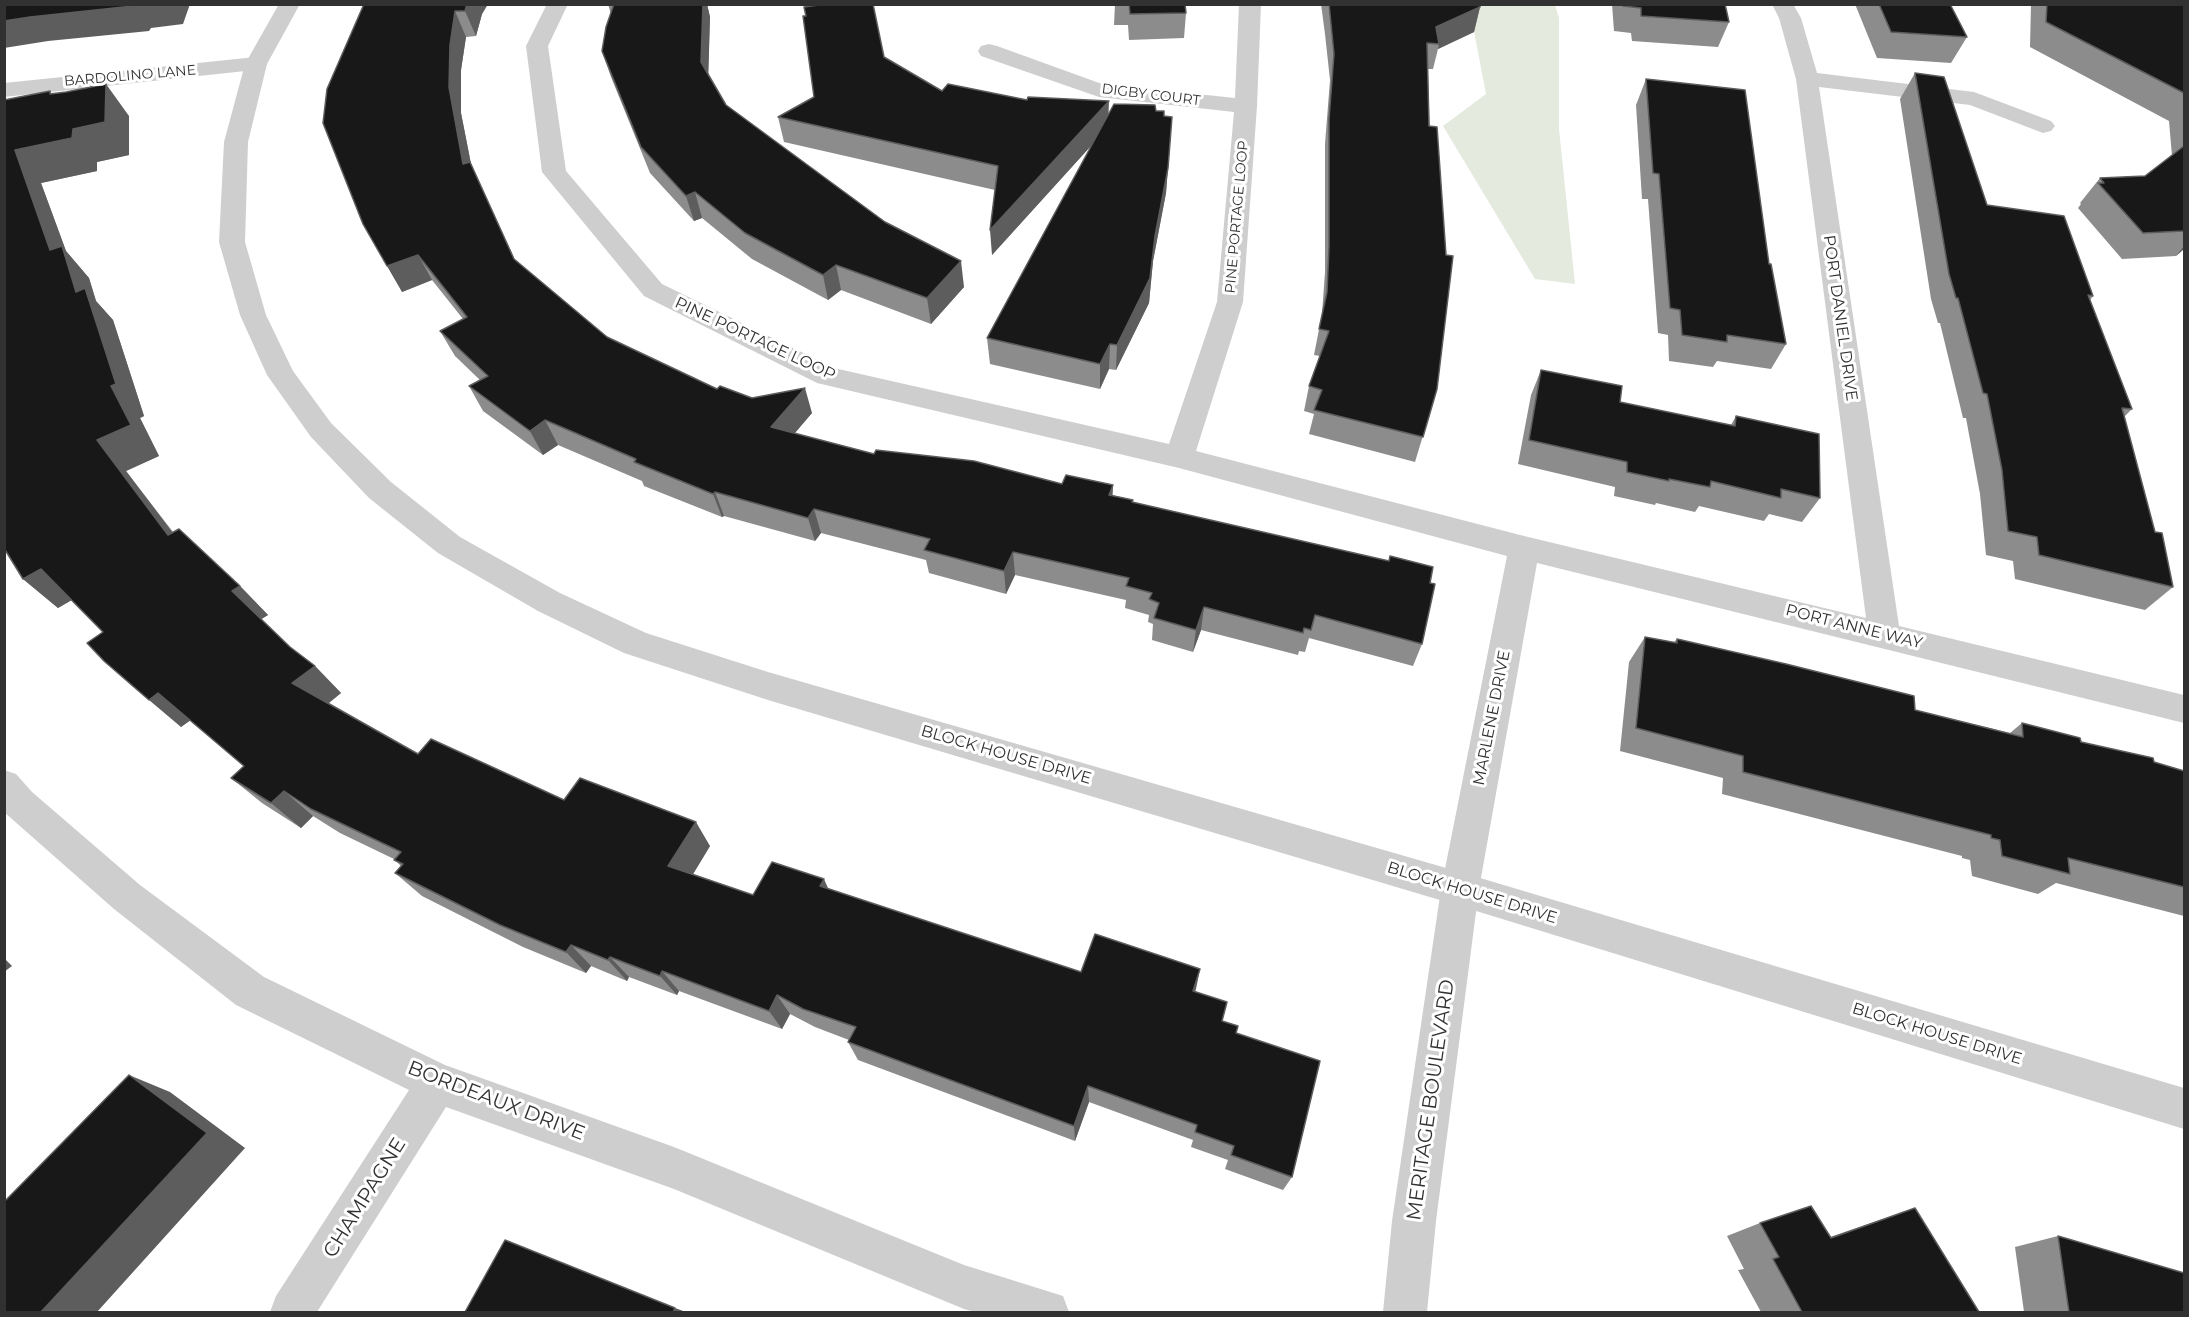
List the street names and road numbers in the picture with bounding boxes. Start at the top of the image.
street label: BARDOLINO LANE [63,62,197,90]
street label: DIGBY COURT [1101,81,1201,109]
street label: PINE PORTAGE LOOP [1222,140,1252,294]
street label: PORT DANIEL DRIVE [1819,234,1861,402]
street label: PINE PORTAGE LOOP [672,293,838,385]
street label: PORT ANNE WAY [1784,601,1924,653]
street label: MARLENE DRIVE [1469,649,1515,787]
street label: BLOCK HOUSE DRIVE [919,721,1093,789]
street label: BLOCK HOUSE DRIVE [1385,858,1559,928]
street label: MERITAGE BOULEVARD [1402,978,1460,1222]
street label: BLOCK HOUSE DRIVE [1850,999,2024,1069]
street label: BORDEAUX DRIVE [404,1056,588,1146]
street label: CHAMPAGNE [319,1134,411,1262]

